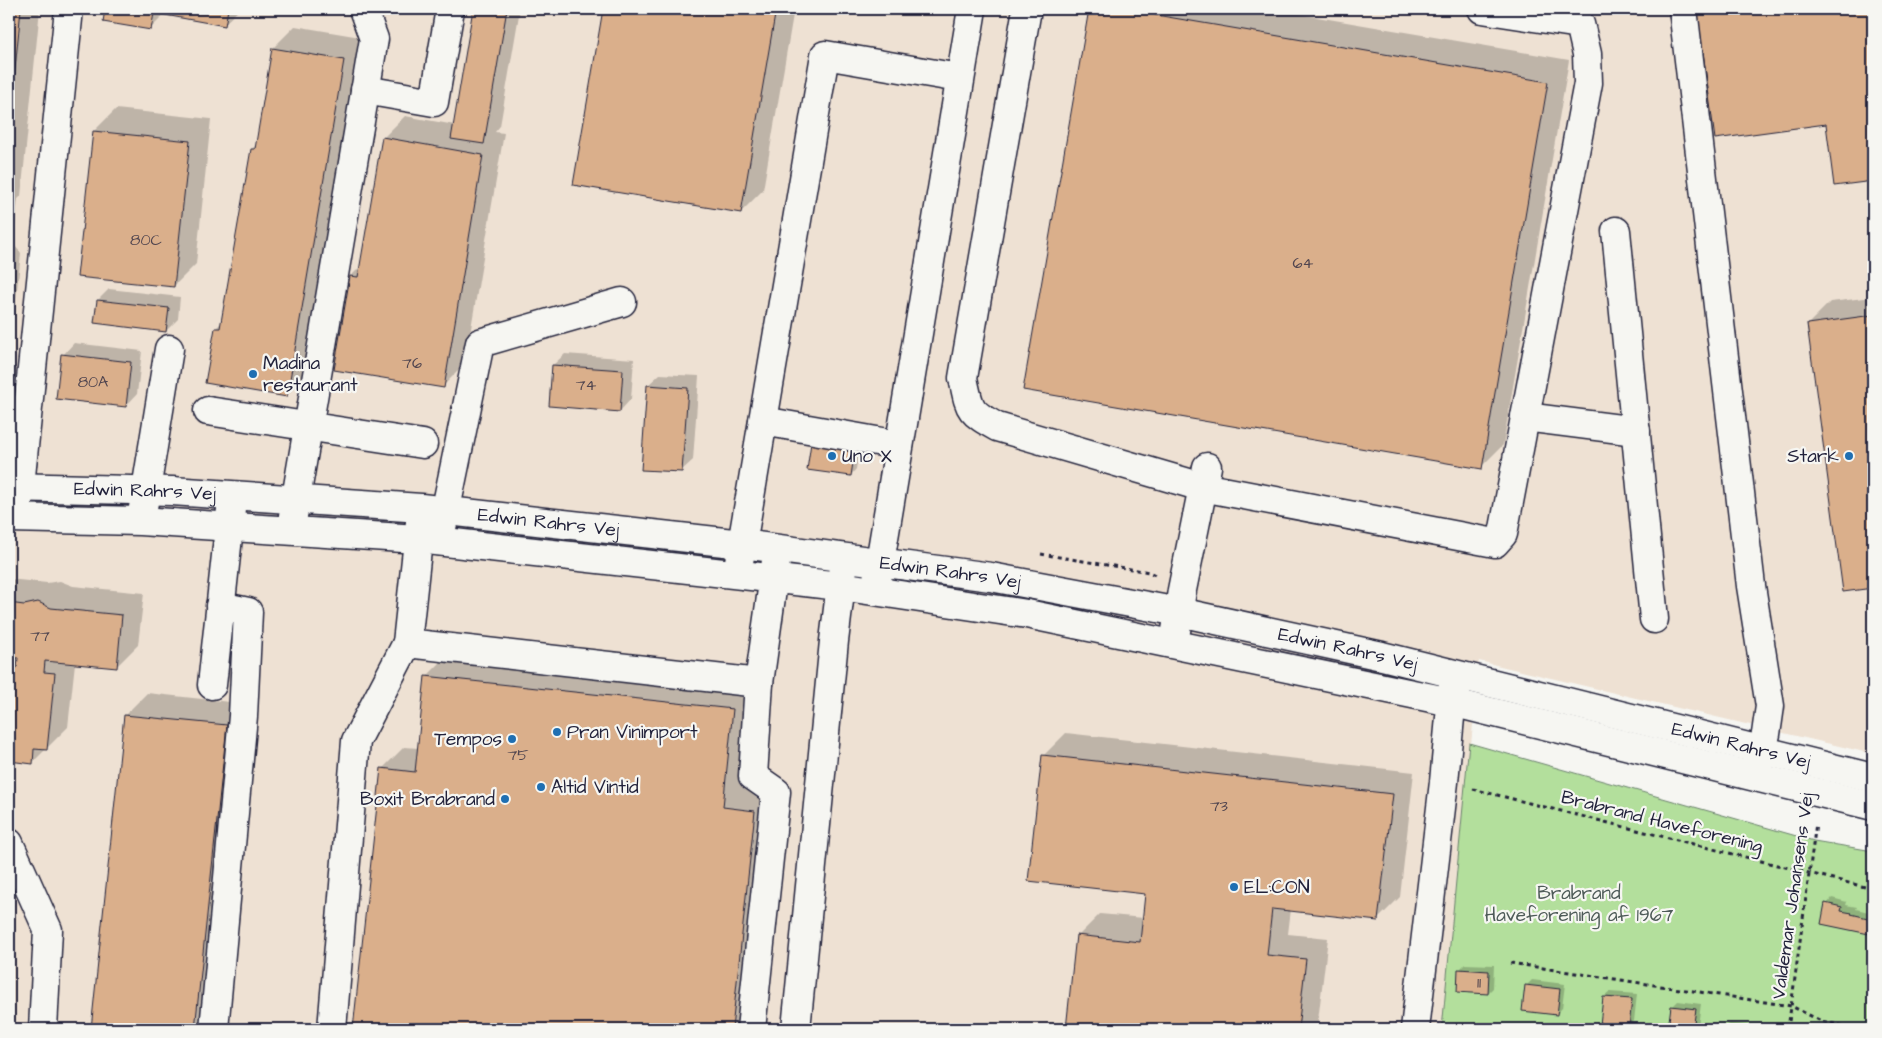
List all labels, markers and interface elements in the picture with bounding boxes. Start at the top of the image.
house number: 80C [130,229,162,251]
house number: 64 [1293,252,1314,274]
place label: Madina restaurant [263,350,358,399]
house number: 76 [402,352,422,374]
marker: Madina restaurant [247,368,259,380]
house number: 80A [78,371,108,393]
house number: 74 [576,374,596,396]
place label: Uno X [842,443,892,470]
place label: Stark [1787,443,1839,470]
marker: Uno X [826,450,838,462]
marker: Stark [1843,450,1855,462]
street label: Edwin Rahrs Vej [74,475,218,508]
street label: Edwin Rahrs Vej [476,501,621,544]
street label: Edwin Rahrs Vej [878,549,1024,596]
street label: Edwin Rahrs Vej [1276,620,1421,678]
house number: 77 [30,625,50,647]
street label: Edwin Rahrs Vej [1669,715,1814,776]
place label: Pran Vinimport [567,719,698,746]
place label: Tempos [434,726,502,753]
marker: Pran Vinimport [551,726,563,738]
marker: Tempos [506,733,518,745]
house number: 75 [507,744,529,766]
place label: Altid Vintid [551,774,639,801]
marker: Altid Vintid [535,781,547,793]
street label: Brabrand Haveforening [1558,784,1766,861]
place label: Boxit Brabrand [360,786,495,813]
street label: Valdemar Johansens Vej [1765,790,1821,1001]
marker: Boxit Brabrand [499,793,511,805]
house number: 73 [1210,795,1228,817]
place label: EL:CON [1244,874,1310,901]
park label: Brabrand Haveforening af 1967 [1485,880,1674,930]
marker: EL:CON [1228,881,1240,893]
house number: 11 [1477,972,1481,994]

